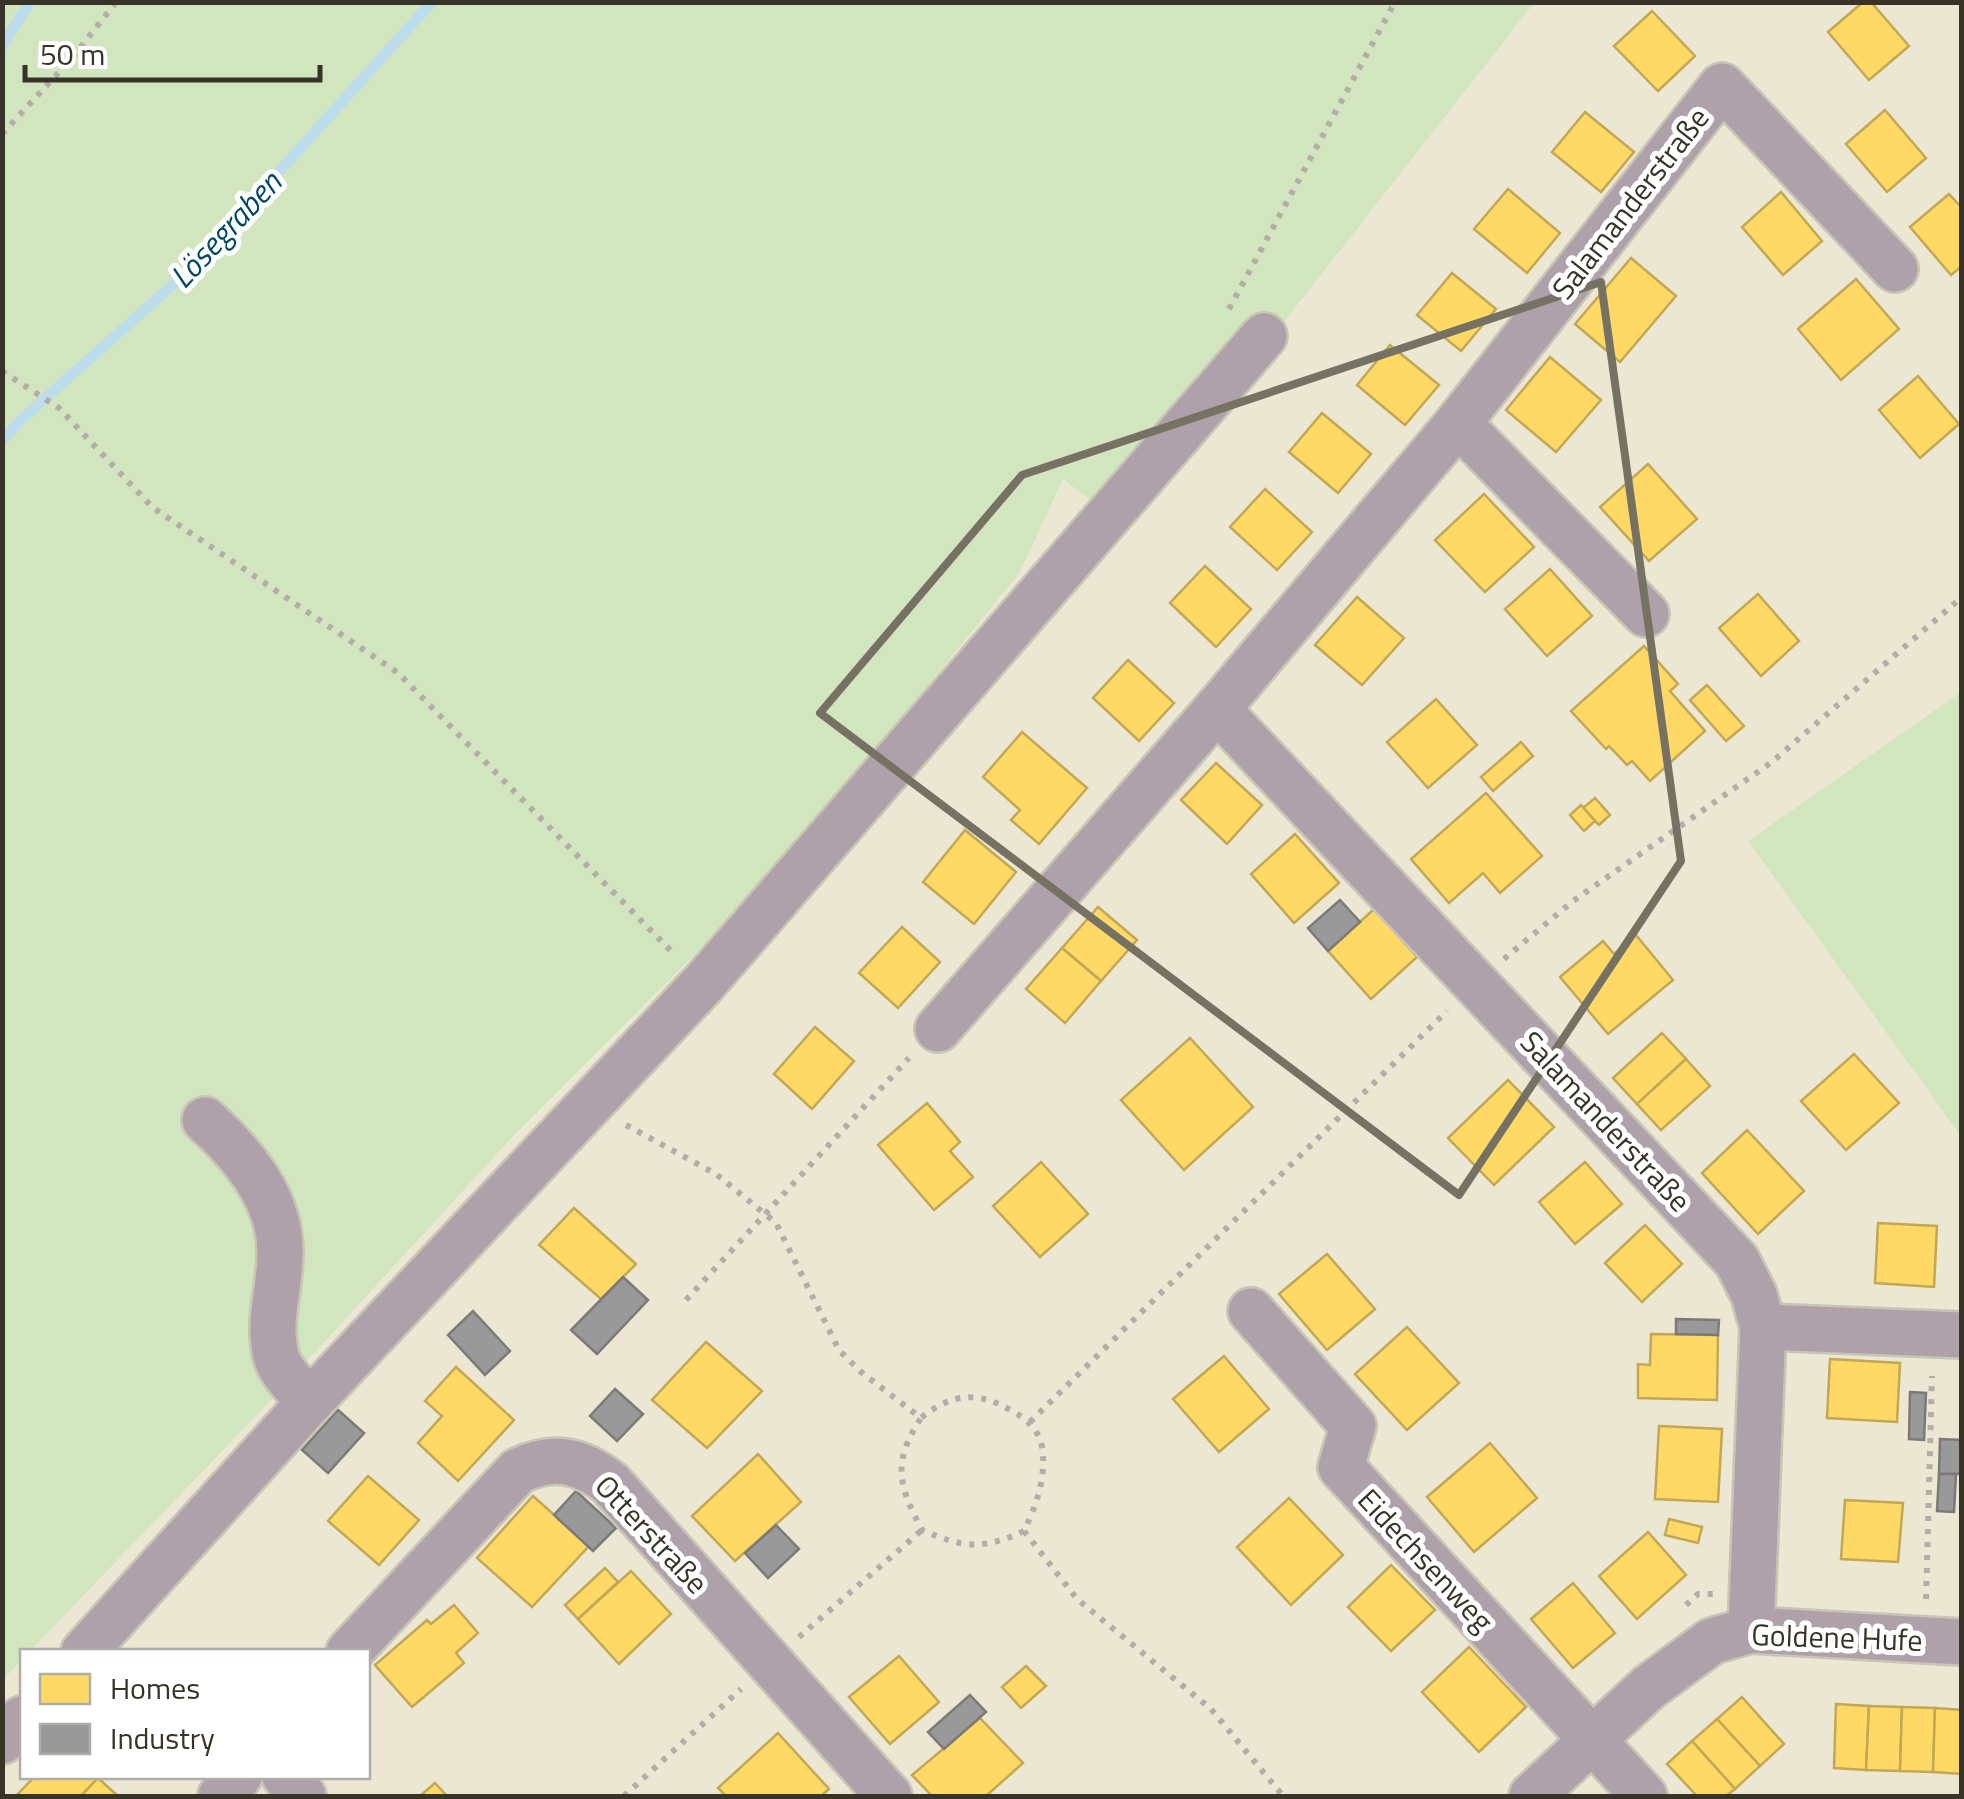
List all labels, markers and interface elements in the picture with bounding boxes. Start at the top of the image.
scale bar [25,20,320,82]
text: 50 m [40,31,105,77]
street label: Salamanderstraße [1540,97,1720,309]
water label: Lösegraben [158,159,293,298]
street label: Salamanderstraße [1510,1020,1702,1222]
street label: Otterstraße [584,1464,720,1604]
street label: Eidechsenweg [1347,1478,1505,1642]
street label: Goldene Hufe [1751,1611,1923,1663]
legend [20,1649,370,1779]
text: Homes [110,1665,200,1711]
text: Industry [110,1715,215,1761]

